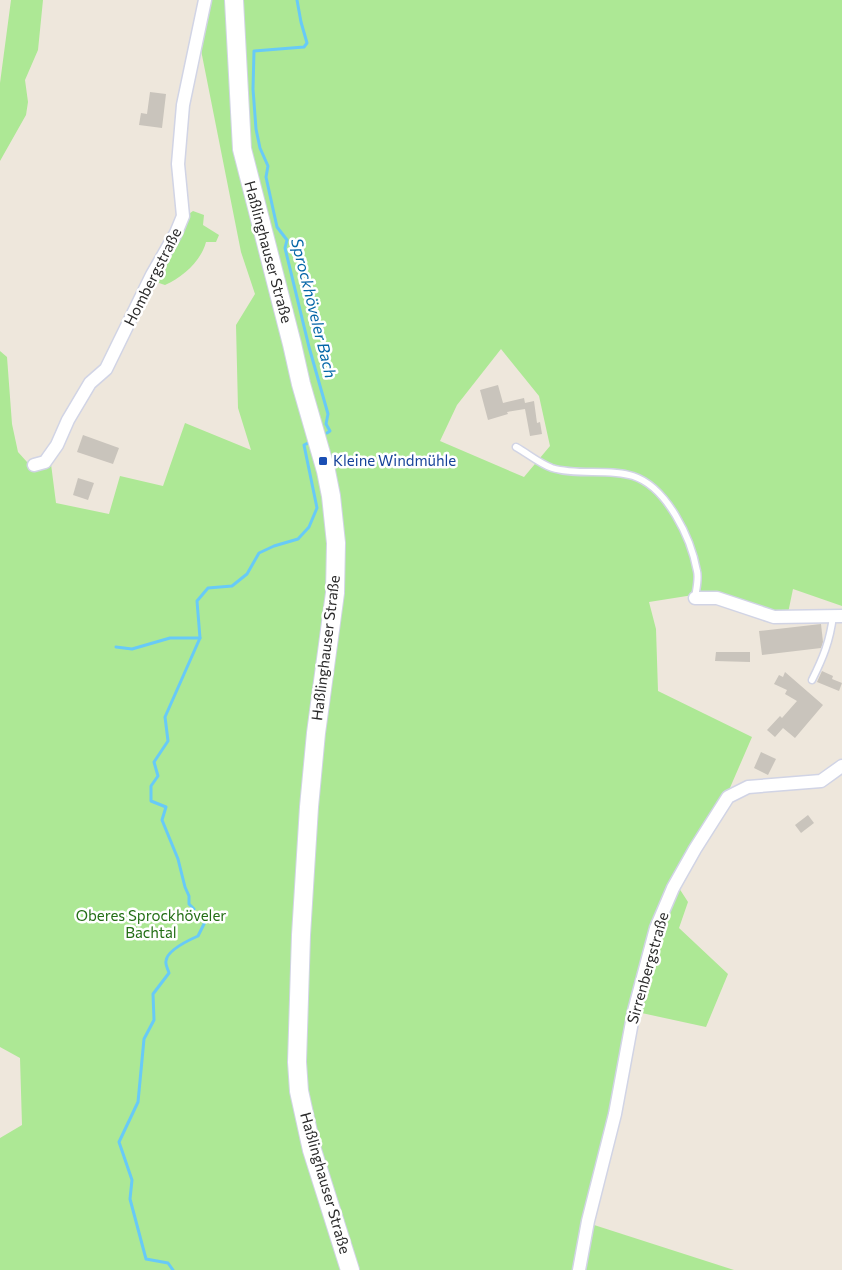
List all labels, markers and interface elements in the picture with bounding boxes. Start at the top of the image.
street label: Haßlinghauser Straße [241,179,297,325]
street label: Hombergstraße [120,224,185,329]
water label: Sprockhöveler Bach [288,236,341,380]
place label: Kleine Windmühle [333,451,456,469]
marker: Kleine Windmühle [317,455,329,467]
street label: Haßlinghauser Straße [307,574,343,722]
park label: Oberes Sprockhöveler Bachtal [76,906,226,941]
street label: Sirrenbergstraße [622,910,672,1026]
street label: Haßlinghauser Straße [297,1110,355,1256]

